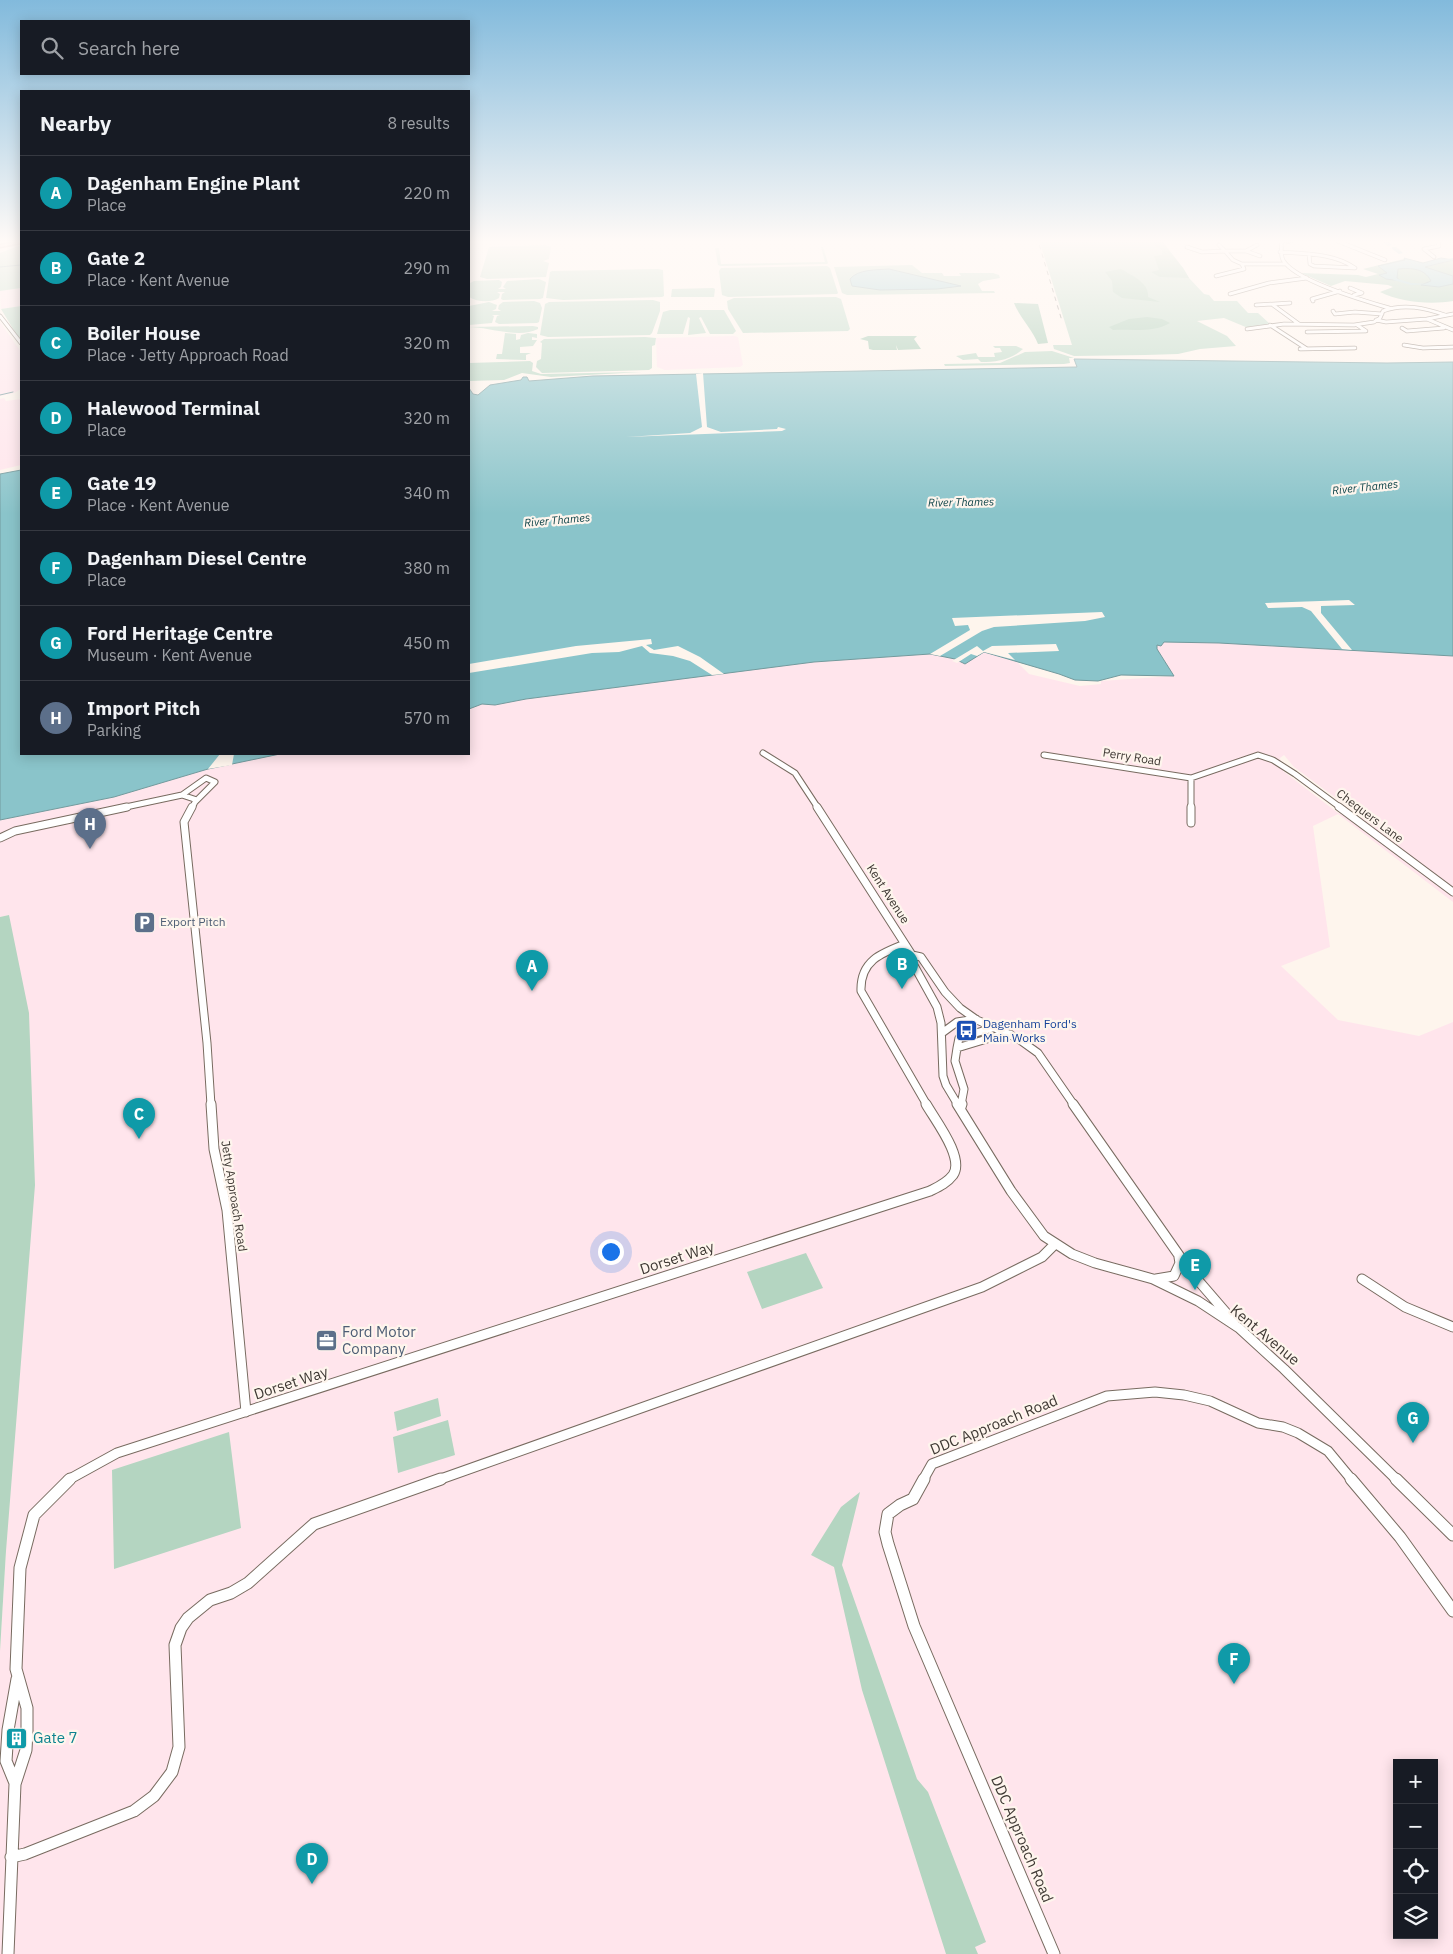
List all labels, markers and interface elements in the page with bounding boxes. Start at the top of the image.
search box [20,20,470,75]
icon: search [38,34,66,62]
text: Search here [78,36,180,60]
text: Nearby [40,109,111,137]
text: 8 results [387,113,450,133]
text: Dagenham Engine Plant [87,171,300,195]
text: A [51,183,61,203]
text: 220 m [403,183,450,203]
text: Place [87,195,126,215]
text: Gate 2 [87,246,145,270]
text: B [51,258,61,278]
text: 290 m [403,258,450,278]
text: Place · Kent Avenue [87,270,230,290]
text: Boiler House [87,321,200,345]
text: C [51,333,61,353]
text: 320 m [403,333,450,353]
text: Place · Jetty Approach Road [87,345,289,365]
text: Halewood Terminal [87,396,260,420]
text: D [50,408,62,428]
text: 320 m [403,408,450,428]
text: Place [87,420,126,440]
text: Gate 19 [87,471,157,495]
water label: River Thames [1331,477,1399,497]
text: E [51,483,61,503]
text: 340 m [403,483,450,503]
water label: River Thames [928,494,994,510]
text: Place · Kent Avenue [87,495,230,515]
water label: River Thames [523,510,591,530]
text: Dagenham Diesel Centre [87,546,307,570]
text: F [51,558,61,578]
text: 380 m [403,558,450,578]
text: Place [87,570,126,590]
text: Ford Heritage Centre [87,621,273,645]
text: G [50,633,62,653]
text: 450 m [403,633,450,653]
text: Museum · Kent Avenue [87,645,252,665]
text: Import Pitch [87,696,200,720]
text: H [50,708,62,728]
text: 570 m [403,708,450,728]
text: Parking [87,720,141,740]
street label: Perry Road [1102,744,1162,769]
street label: Chequers Lane [1334,786,1407,846]
pin: H [74,808,106,849]
street label: Kent Avenue [864,861,913,927]
parking icon: Export Pitch [132,910,156,934]
place label: Export Pitch [160,914,226,929]
pin: B [886,948,918,989]
pin: A [516,950,548,991]
place label: Dagenham Ford's Main Works [983,1016,1077,1045]
bus stop icon: Dagenham Ford's Main Works [955,1019,979,1043]
pin: C [123,1098,155,1139]
street label: Jetty Approach Road [218,1139,251,1253]
street label: Dorset Way [637,1236,717,1278]
your location [598,1239,624,1265]
pin: E [1179,1249,1211,1290]
street label: Kent Avenue [1227,1300,1304,1369]
place label: Ford Motor Company [342,1322,416,1358]
office icon: Ford Motor Company [314,1329,338,1353]
street label: Dorset Way [251,1361,331,1403]
street label: DDC Approach Road [927,1390,1060,1459]
pin: G [1397,1402,1429,1443]
pin: F [1218,1643,1250,1684]
building icon: Gate 7 [5,1726,29,1750]
place label: Gate 7 [33,1728,77,1747]
map controls [1393,1759,1438,1939]
button: + [1393,1759,1438,1804]
street label: DDC Approach Road [987,1773,1058,1905]
button: − [1393,1804,1438,1849]
pin: D [296,1843,328,1884]
button: locate [1393,1849,1438,1894]
button: layers [1393,1894,1438,1939]

